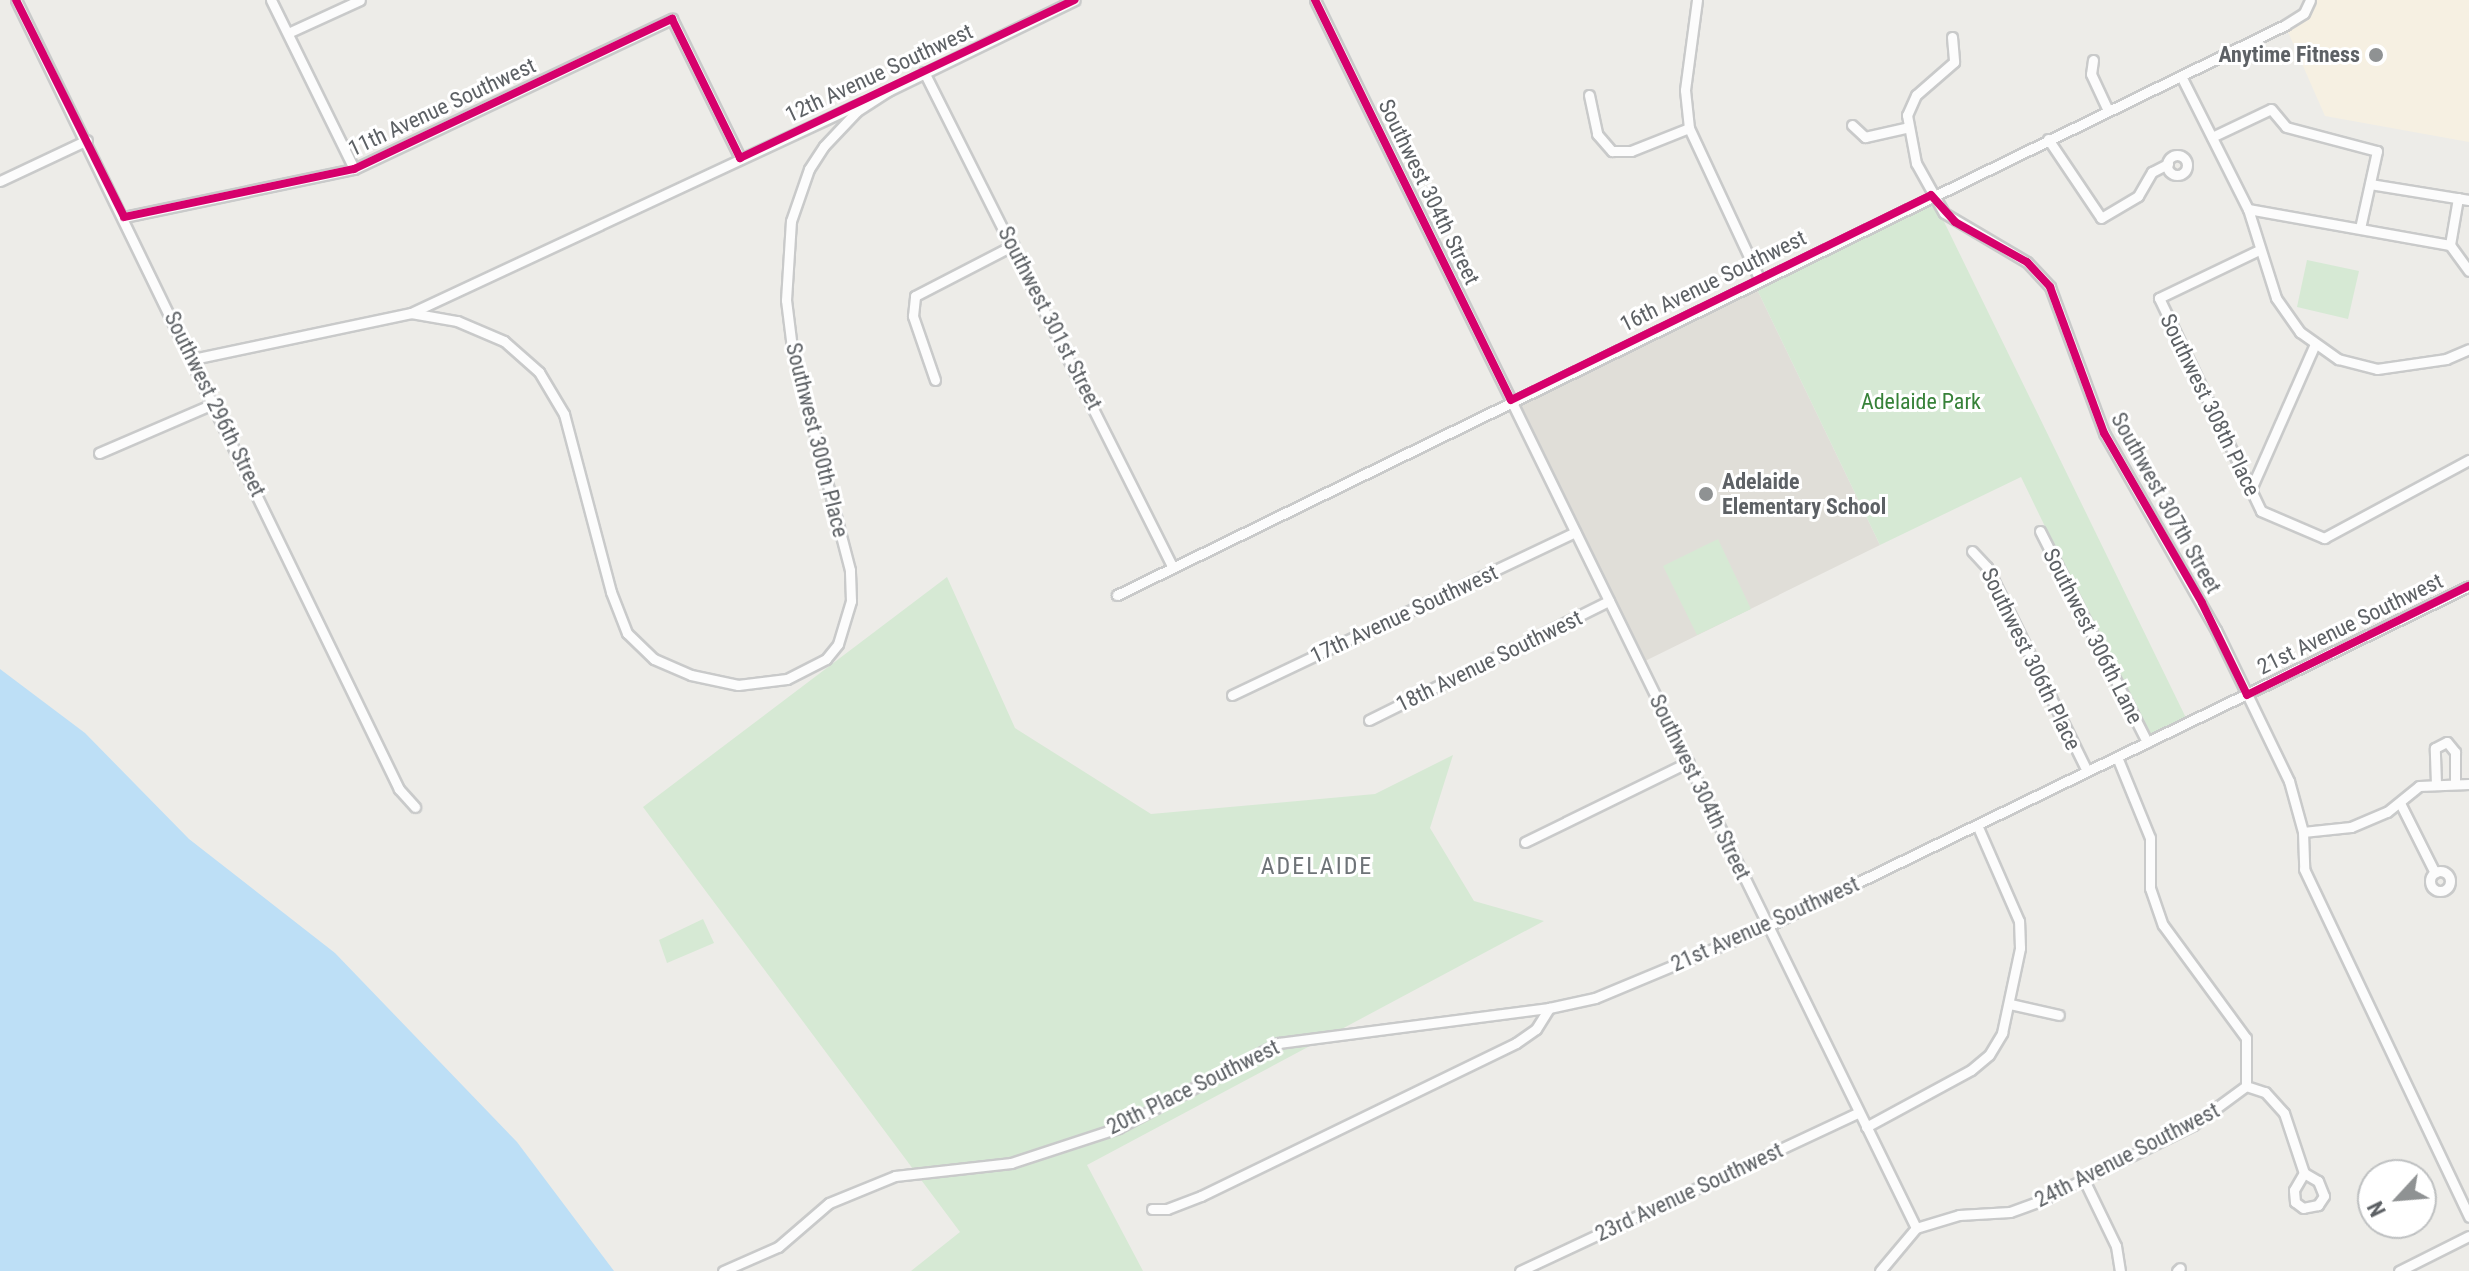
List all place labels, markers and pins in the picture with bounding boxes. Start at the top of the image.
place label: Anytime Fitness [2218,42,2360,68]
marker: Anytime Fitness [2367,46,2385,64]
place label: Adelaide Elementary School [1722,468,1886,520]
marker: Adelaide Elementary School [1697,485,1715,503]

